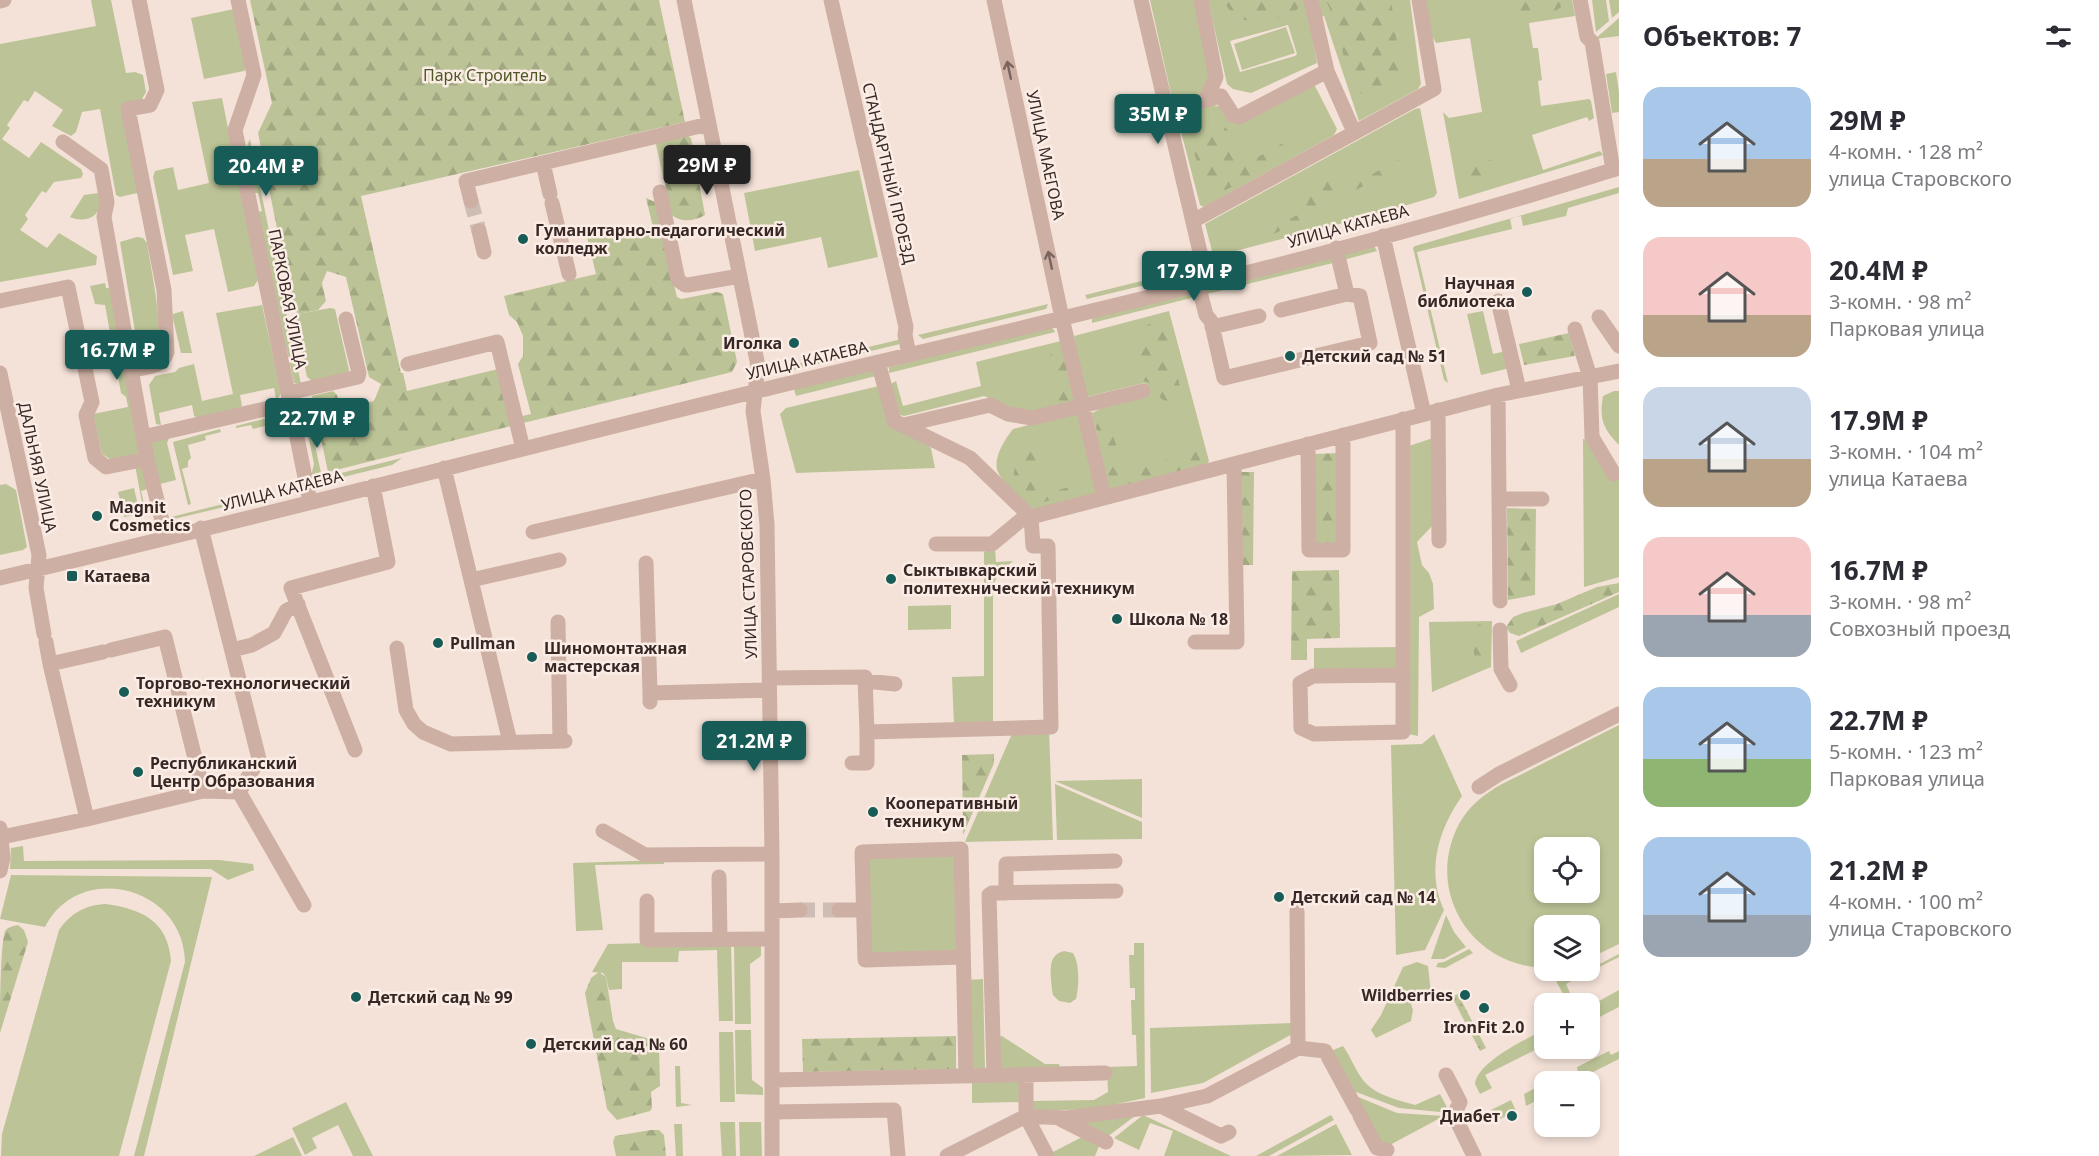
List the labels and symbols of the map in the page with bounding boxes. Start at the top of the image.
one-way arrow [1003,60,1014,80]
park label: Парк Строитель [423,64,547,86]
street label: СТАНДАРТНЫЙ ПРОЕЗД [857,80,921,266]
street label: УЛИЦА МАЕГОВА [1022,88,1071,223]
pin: 35M ₽ [1116,94,1200,145]
pin: 29M ₽ [665,145,749,196]
pin: 20.4M ₽ [211,146,321,197]
street label: УЛИЦА КАТАЕВА [1285,199,1412,253]
place label: Гуманитарно-педагогический колледж [535,219,785,259]
street label: ПАРКОВАЯ УЛИЦА [264,227,313,372]
marker: Гуманитарно-педагогический колледж [516,232,530,246]
one-way arrow [1043,251,1055,270]
pin: 17.9M ₽ [1139,251,1249,302]
place label: Научная библиотека [1417,272,1515,312]
marker: Научная библиотека [1520,285,1534,299]
pin: 16.7M ₽ [62,330,172,381]
place label: Иголка [723,332,782,354]
street label: УЛИЦА КАТАЕВА [744,335,871,385]
marker: Иголка [787,336,801,350]
place label: Детский сад № 51 [1302,345,1447,367]
marker: Детский сад № 51 [1283,349,1297,363]
pin: 22.7M ₽ [262,398,372,449]
street label: ДАЛЬНЯЯ УЛИЦА [13,400,63,535]
street label: УЛИЦА КАТАЕВА [219,464,346,516]
street label: УЛИЦА СТАРОВСКОГО [734,488,762,660]
place label: Magnit Cosmetics [109,496,190,536]
marker: Magnit Cosmetics [90,509,104,523]
place label: Сыктывкарский политехнический техникум [903,559,1135,599]
place label: Катаева [84,565,150,587]
marker: Катаева [65,569,79,583]
marker: Сыктывкарский политехнический техникум [884,572,898,586]
place label: Школа № 18 [1129,608,1228,630]
marker: Школа № 18 [1110,612,1124,626]
place label: Pullman [450,632,515,654]
marker: Pullman [431,636,445,650]
place label: Шиномонтажная мастерская [544,637,687,677]
marker: Шиномонтажная мастерская [525,650,539,664]
place label: Торгово-технологический техникум [136,672,351,712]
marker: Торгово-технологический техникум [117,685,131,699]
pin: 21.2M ₽ [699,721,809,772]
place label: Республиканский Центр Образования [150,752,315,792]
marker: Республиканский Центр Образования [131,765,145,779]
place label: Кооперативный техникум [885,792,1018,832]
marker: Кооперативный техникум [866,805,880,819]
place label: Детский сад № 14 [1291,886,1436,908]
marker: Детский сад № 14 [1272,890,1286,904]
place label: Wildberries [1362,984,1453,1006]
place label: Детский сад № 99 [368,986,513,1008]
marker: Wildberries [1458,988,1472,1002]
marker: Детский сад № 99 [349,990,363,1004]
marker: IronFit 2.0 [1477,1001,1491,1015]
place label: IronFit 2.0 [1444,1016,1524,1038]
place label: Детский сад № 60 [543,1033,688,1055]
marker: Детский сад № 60 [524,1037,538,1051]
place label: Диабет [1440,1105,1500,1127]
marker: Диабет [1505,1109,1519,1123]

